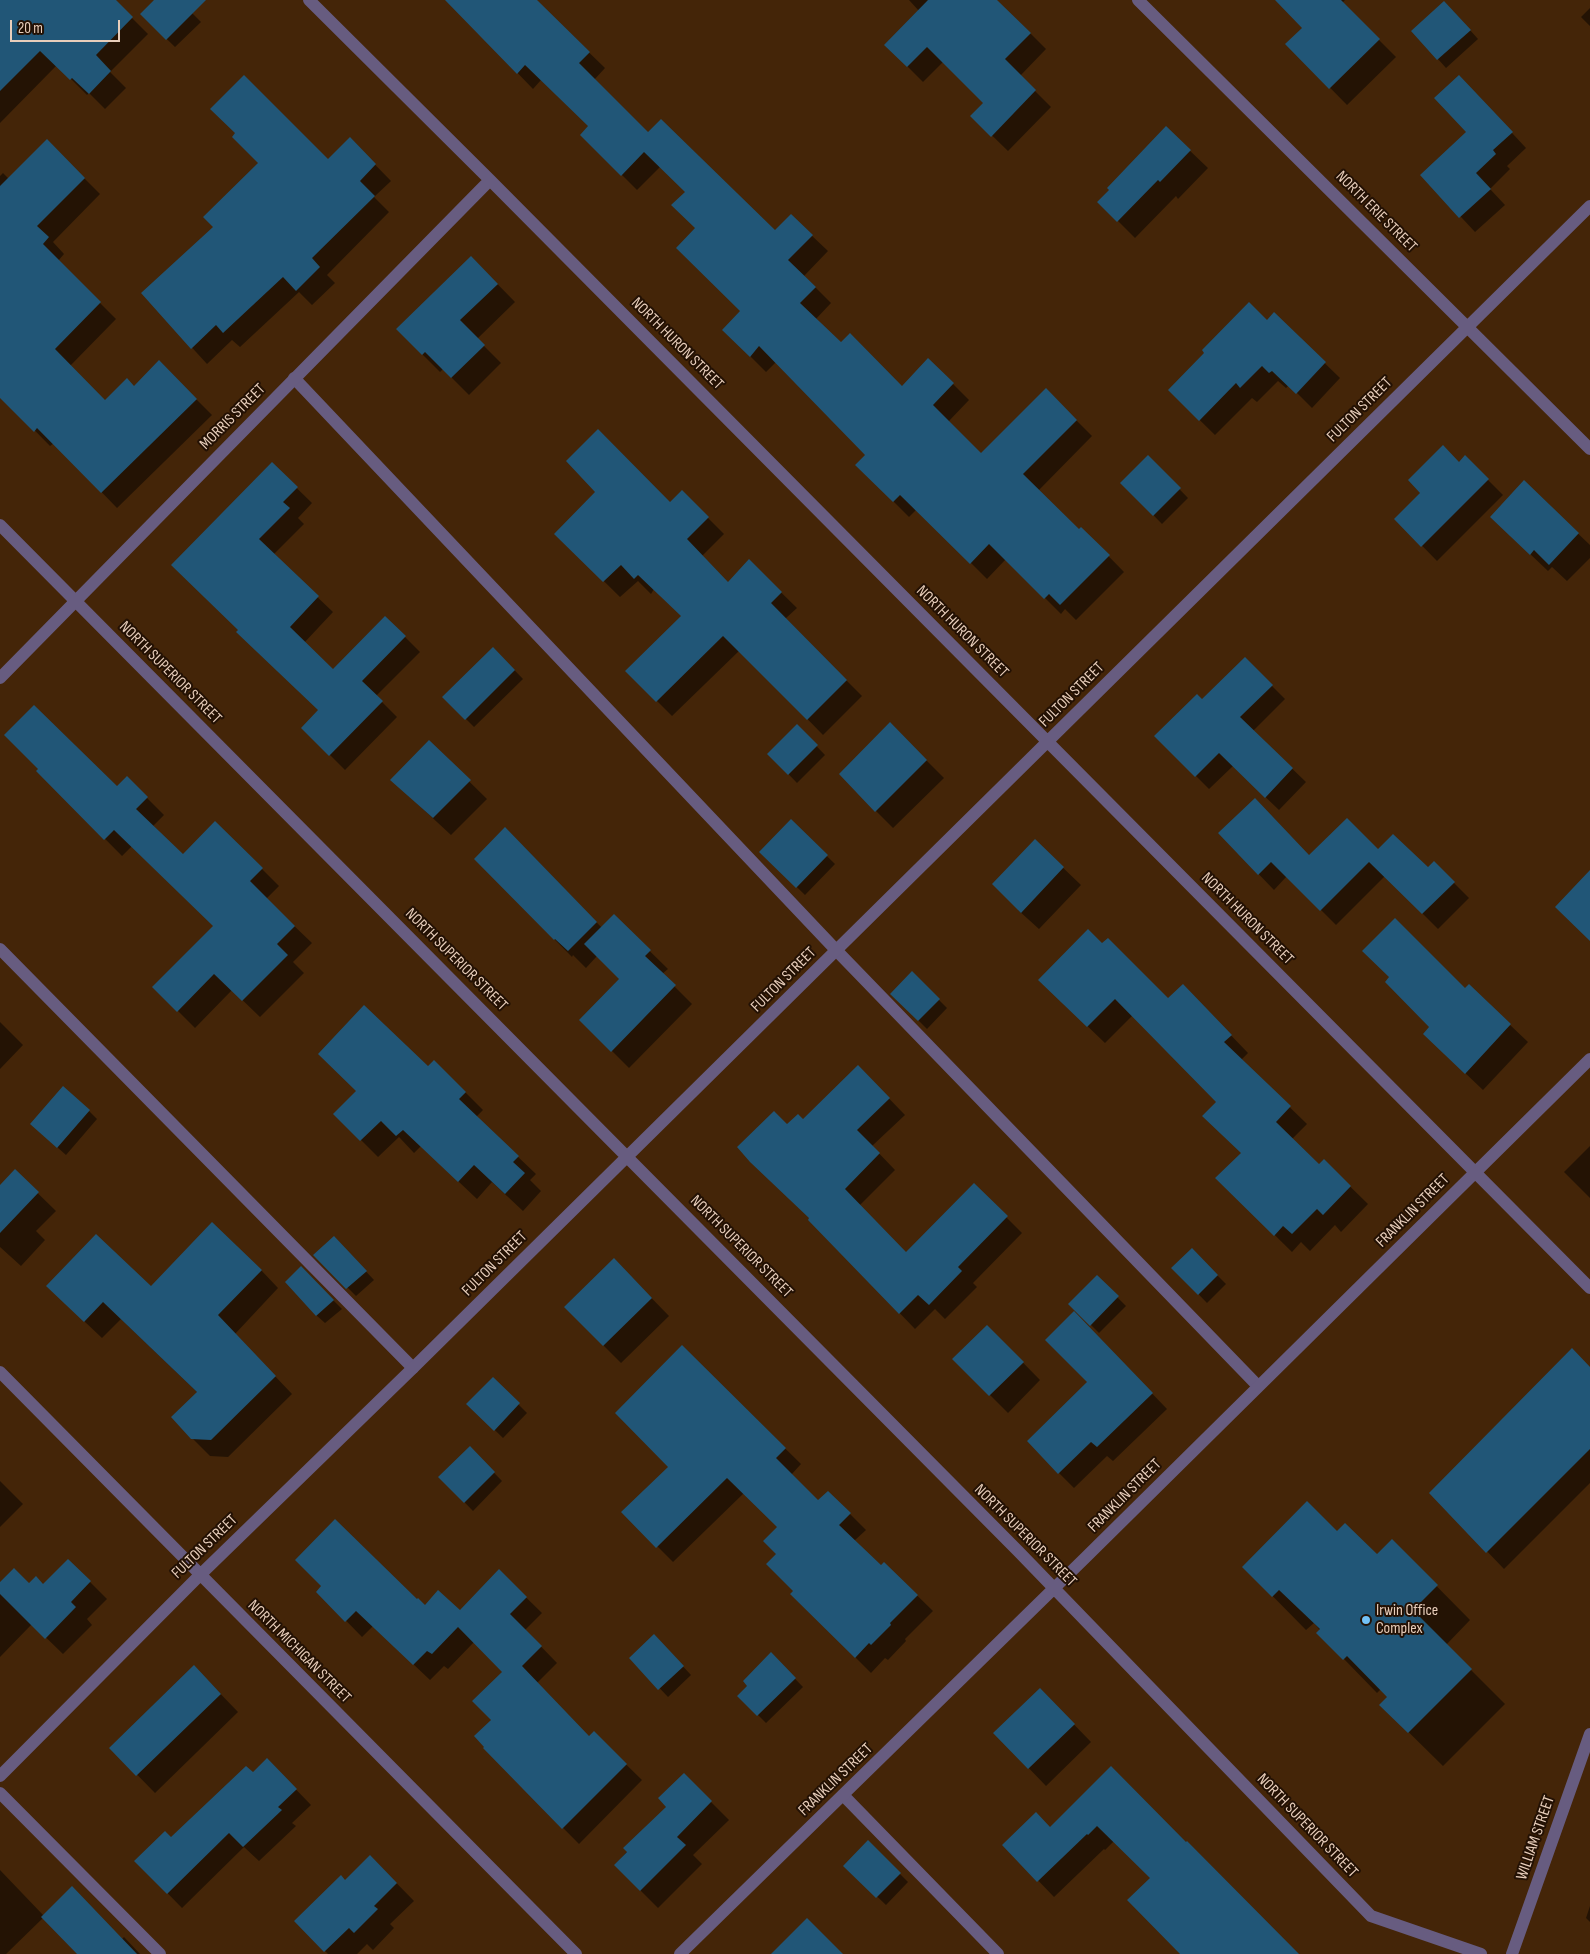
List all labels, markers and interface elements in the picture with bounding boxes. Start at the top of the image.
scale bar [12,10,122,42]
text: 20 m [18,19,43,38]
street label: NORTH ERIE STREET [1331,167,1421,257]
street label: NORTH HURON STREET [627,294,727,394]
street label: FULTON STREET [1323,373,1397,447]
street label: MORRIS STREET [196,380,270,454]
street label: NORTH HURON STREET [912,582,1012,682]
street label: NORTH SUPERIOR STREET [115,618,225,728]
street label: FULTON STREET [1035,658,1109,732]
street label: NORTH HURON STREET [1197,869,1297,969]
street label: NORTH SUPERIOR STREET [401,905,511,1015]
street label: FULTON STREET [747,943,821,1017]
street label: FRANKLIN STREET [1372,1170,1454,1252]
street label: NORTH SUPERIOR STREET [686,1192,796,1302]
street label: FULTON STREET [458,1227,532,1301]
street label: FRANKLIN STREET [1084,1455,1166,1537]
street label: NORTH SUPERIOR STREET [970,1481,1080,1591]
street label: FULTON STREET [168,1511,242,1583]
street label: NORTH MICHIGAN STREET [243,1596,355,1708]
place label: Irwin Office Complex [1376,1601,1438,1639]
marker: Irwin Office Complex [1360,1614,1372,1626]
street label: FRANKLIN STREET [795,1740,877,1820]
street label: NORTH SUPERIOR STREET [1252,1770,1362,1882]
street label: WILLIAM STREET [1513,1793,1559,1883]

